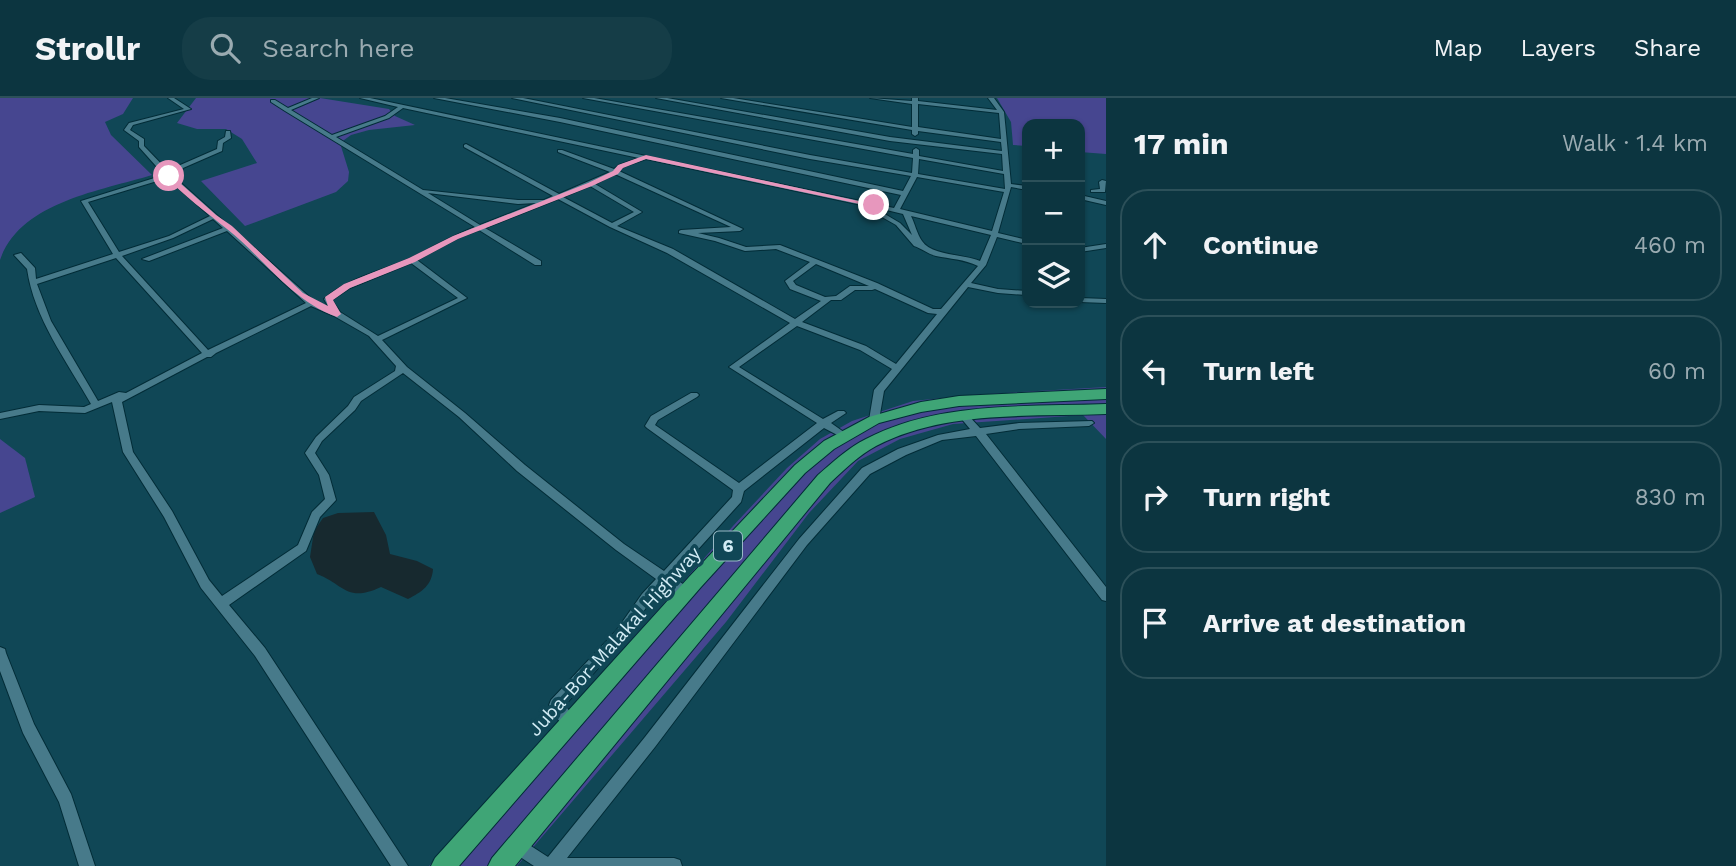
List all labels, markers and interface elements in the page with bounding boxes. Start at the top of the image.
search box [182,17,672,80]
text: Strollr [35,29,140,68]
icon: search [206,29,244,67]
text: Search here [262,33,415,63]
text: Map [1434,34,1482,62]
text: Layers [1520,34,1596,62]
text: Share [1634,34,1701,62]
map controls [1022,119,1085,308]
button: + [1022,119,1085,182]
text: 17 min [1134,126,1229,161]
text: Walk · 1.4 km [1562,130,1708,157]
route start [153,160,184,191]
button: − [1022,182,1085,245]
route end [858,189,889,220]
icon: ahead [1136,226,1174,264]
text: Continue [1203,230,1319,260]
text: 460 m [1634,232,1706,259]
button: layers [1022,245,1085,308]
icon: left [1136,352,1174,390]
text: Turn left [1203,356,1314,386]
text: 60 m [1648,358,1706,385]
icon: right [1136,478,1174,516]
text: Turn right [1203,482,1330,512]
text: 830 m [1635,484,1706,511]
road number: 6 [714,532,742,560]
street label: Juba-Bor-Malakal Highway [523,542,706,741]
icon: arrive [1136,604,1174,642]
text: Arrive at destination [1203,608,1466,638]

